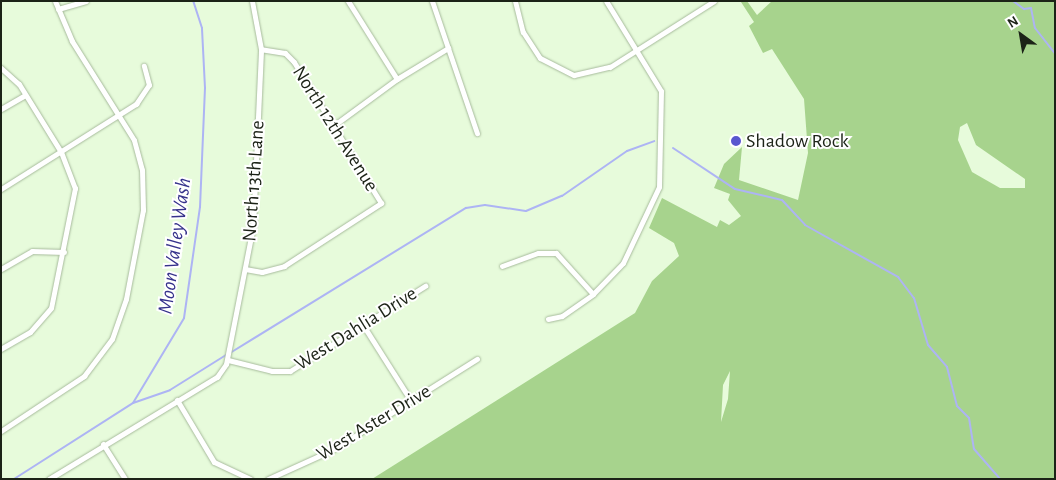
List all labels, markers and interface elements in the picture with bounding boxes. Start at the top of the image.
north arrow [996,10,1046,60]
text: N [1005,14,1021,31]
street label: North 12th Avenue [287,62,383,196]
street label: North 13th Lane [238,120,270,242]
place label: Shadow Rock [746,129,849,153]
marker: Shadow Rock [730,135,742,147]
water label: Moon Valley Wash [153,176,197,316]
street label: West Dahlia Drive [290,282,422,376]
street label: West Aster Drive [313,380,435,466]

